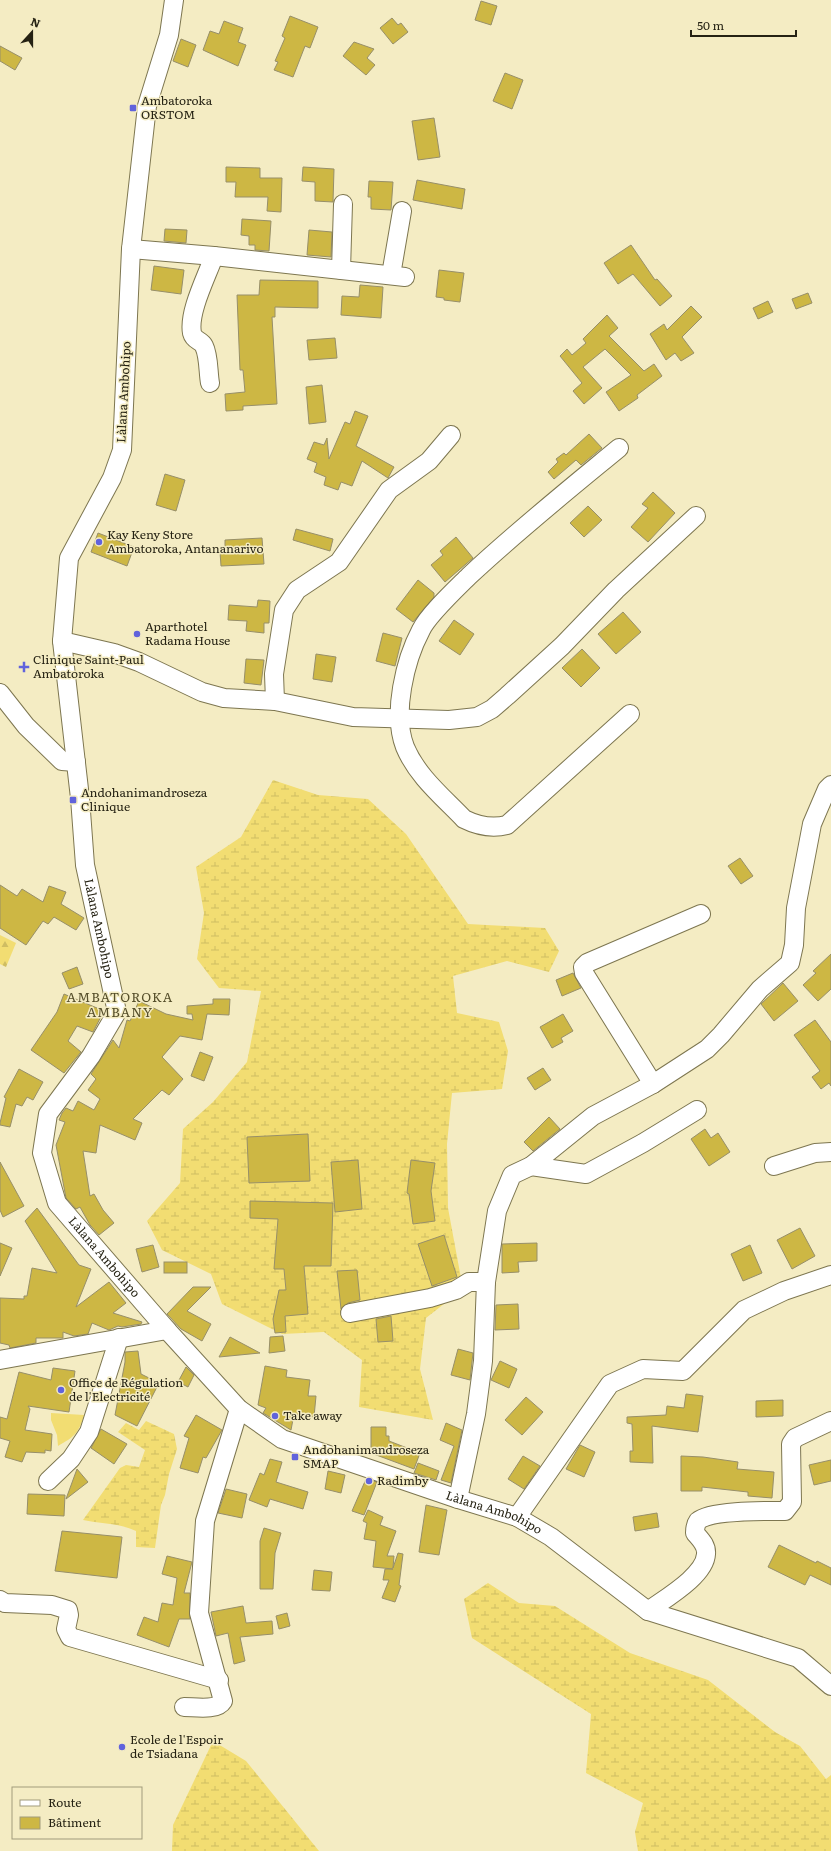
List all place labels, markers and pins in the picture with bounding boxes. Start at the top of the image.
place label: Ambatoroka ORSTOM [141,91,213,123]
marker: Ambatoroka ORSTOM [128,103,138,113]
place label: Kay Keny Store Ambatoroka, Antananarivo [107,525,263,557]
marker: Kay Keny Store Ambatoroka, Antananarivo [94,537,104,547]
place label: Aparthotel Radama House [145,617,230,649]
marker: Aparthotel Radama House [132,629,142,639]
place label: Clinique Saint-Paul Ambatoroka [33,650,144,682]
marker: Clinique Saint-Paul Ambatoroka [18,661,30,673]
place label: Andohanimandroseza Clinique [81,783,208,815]
marker: Andohanimandroseza Clinique [68,795,78,805]
place label: Office de Régulation de l'Electricité [69,1373,183,1405]
marker: Office de Régulation de l'Electricité [56,1385,66,1395]
place label: Take away [283,1406,342,1424]
marker: Take away [270,1411,280,1421]
place label: Andohanimandroseza SMAP [303,1440,430,1472]
marker: Andohanimandroseza SMAP [290,1452,300,1462]
place label: Radimby [377,1471,429,1489]
marker: Radimby [364,1476,374,1486]
place label: Ecole de l'Espoir de Tsiadana [130,1730,223,1762]
marker: Ecole de l'Espoir de Tsiadana [117,1742,127,1752]

